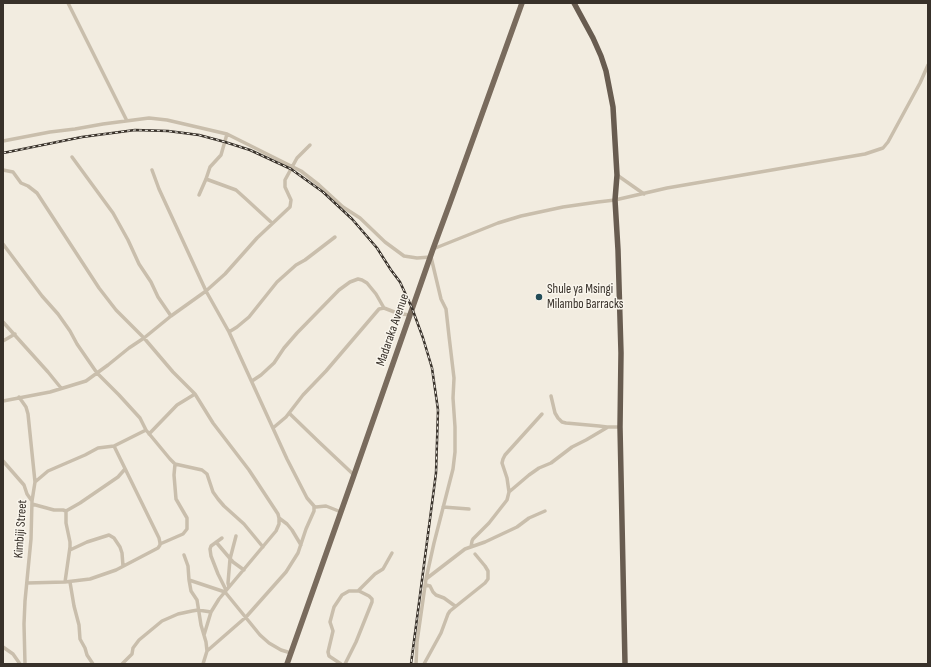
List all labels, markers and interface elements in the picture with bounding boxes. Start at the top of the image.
place label: Shule ya Msingi Milambo Barracks [547,282,624,313]
street label: Madaraka Avenue [373,292,413,368]
marker: Shule ya Msingi Milambo Barracks [534,292,544,302]
street label: Kimbiji Street [11,499,31,559]

